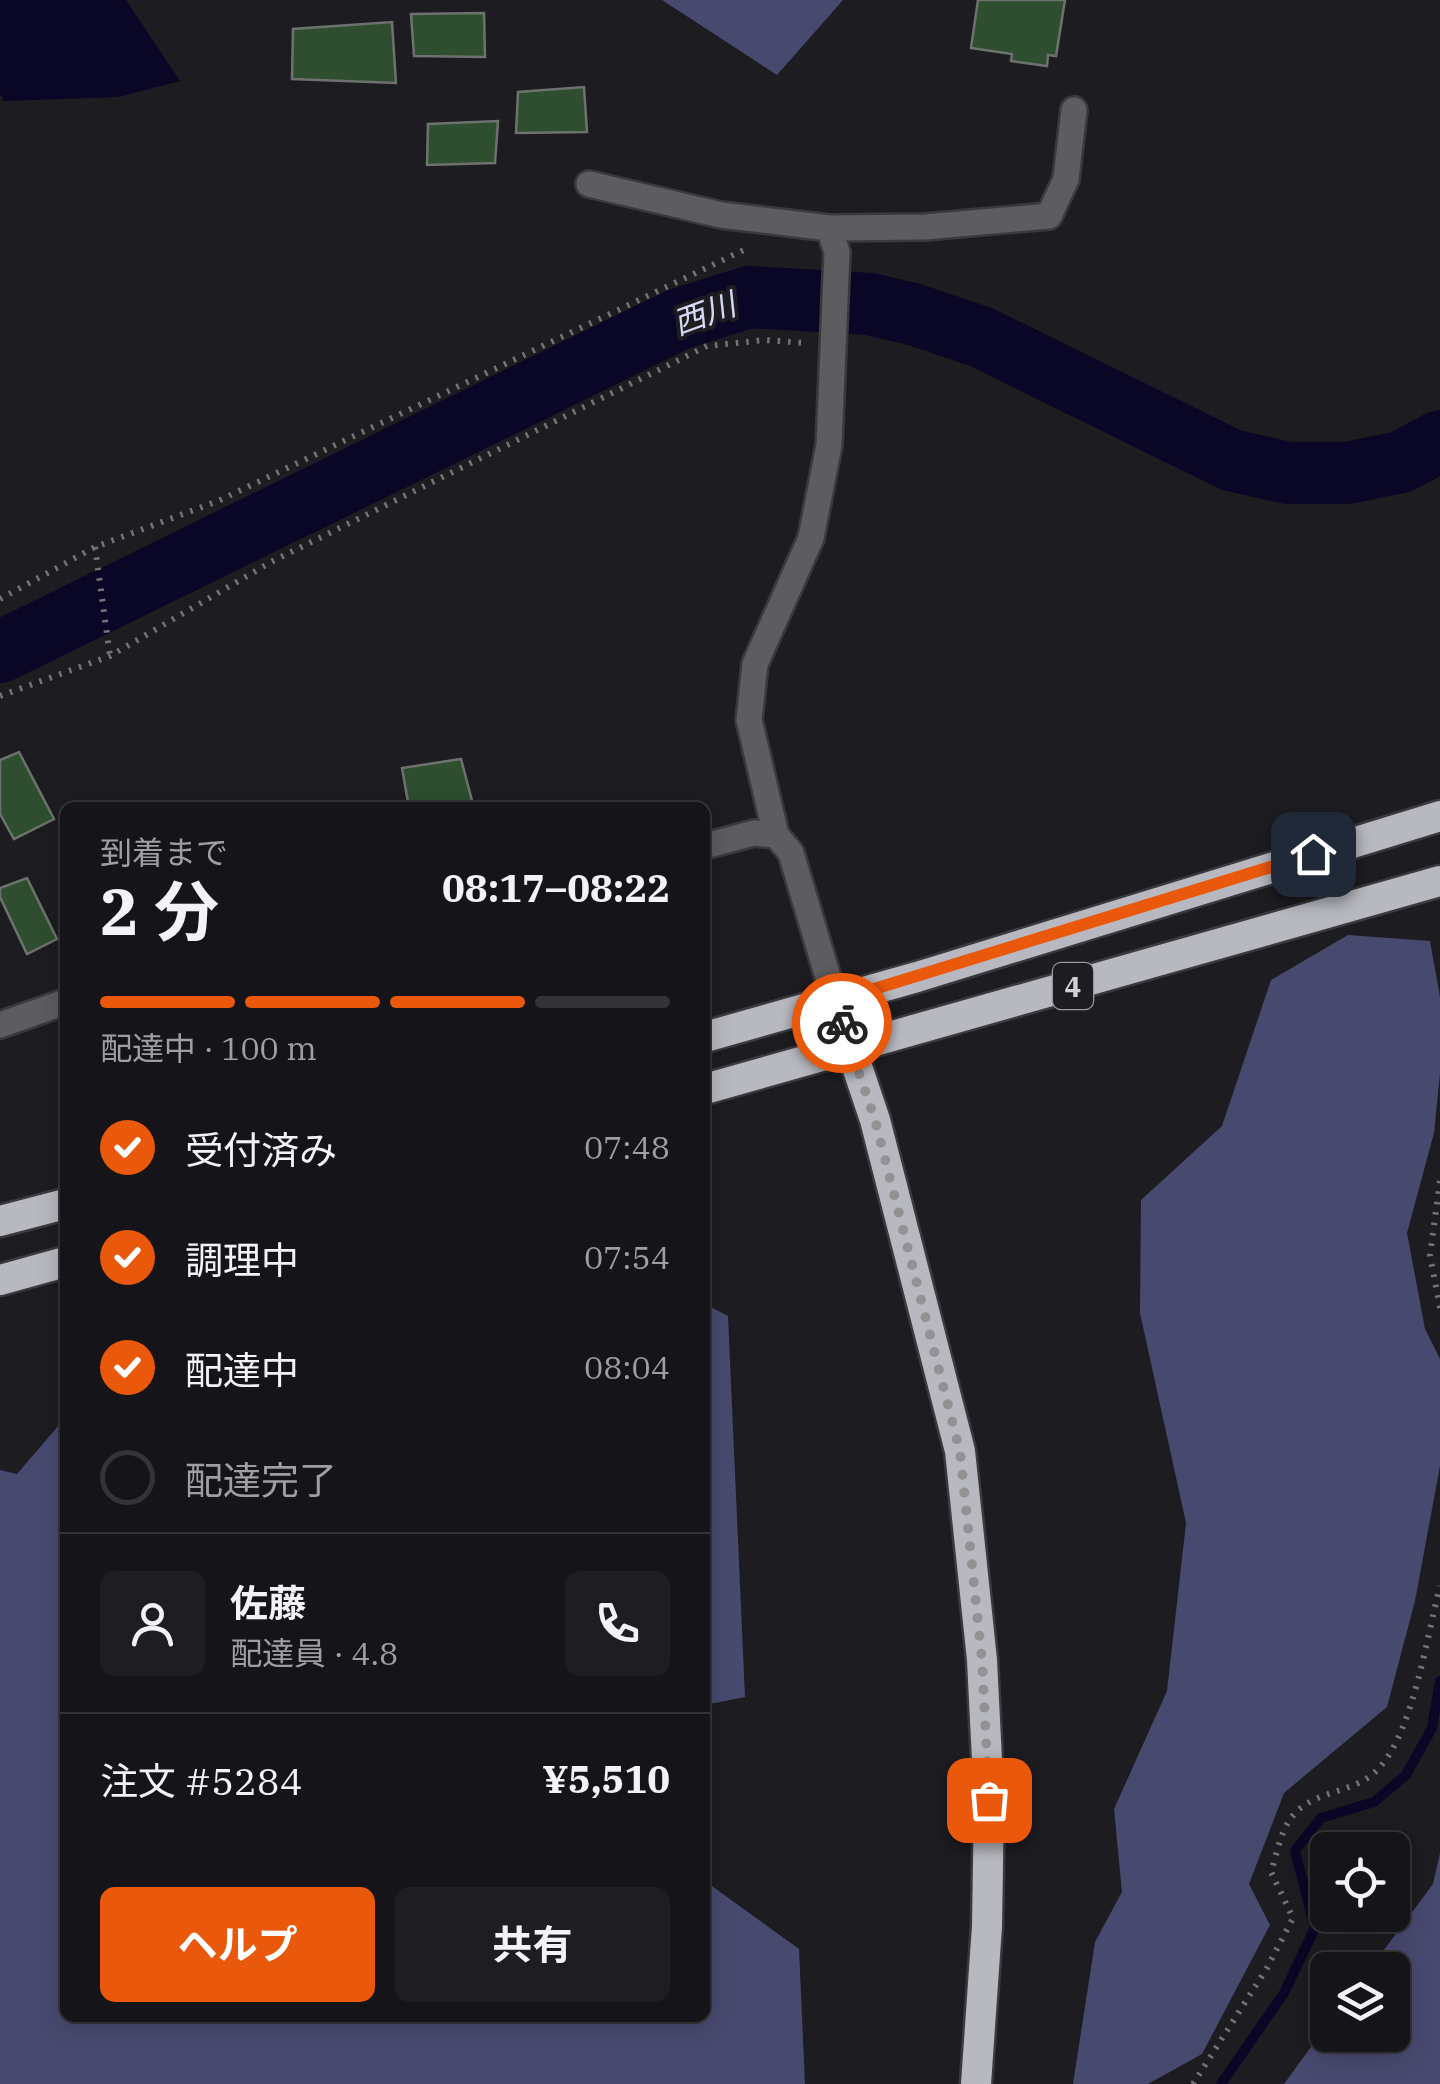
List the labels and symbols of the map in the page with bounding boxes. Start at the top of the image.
water label: 西川 [667,281,744,344]
pin [1271,812,1356,897]
road number: 4 [1053,963,1093,1009]
courier [792,973,892,1073]
pin [947,1758,1032,1843]

